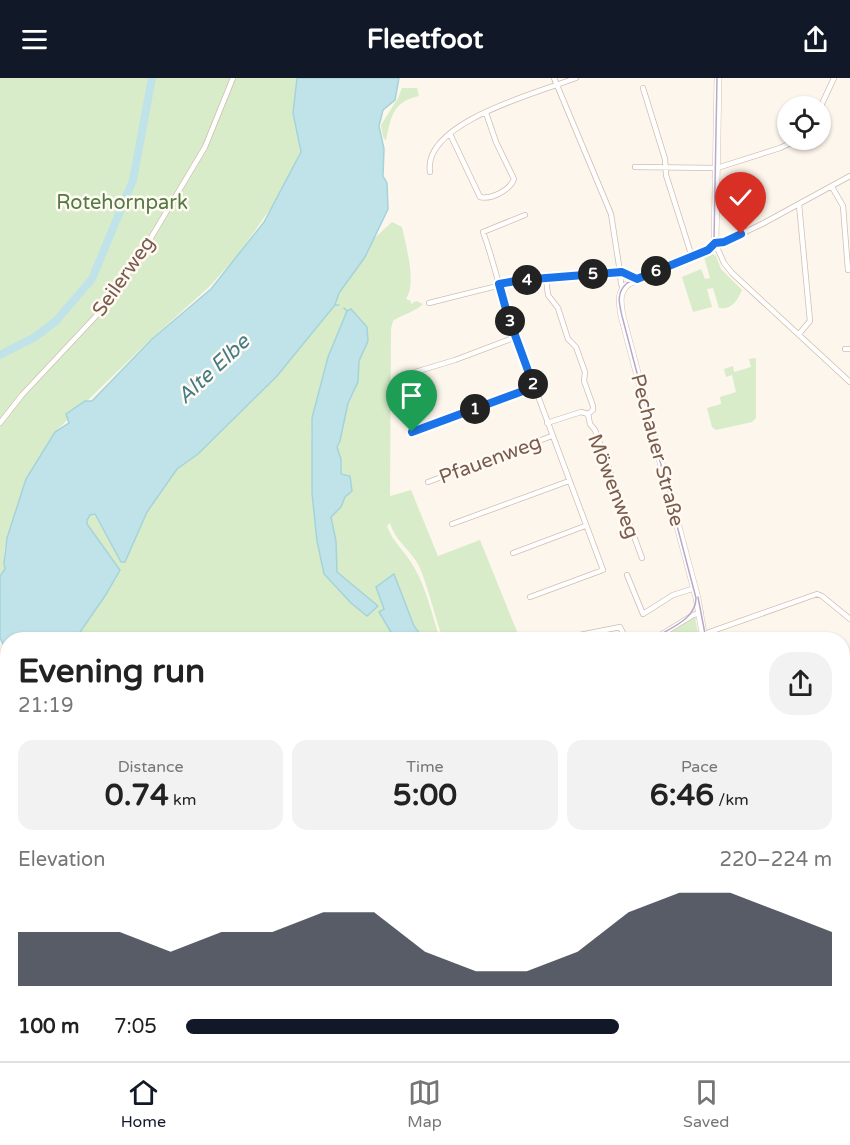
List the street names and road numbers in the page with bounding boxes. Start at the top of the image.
street label: Seilerweg [88,232,160,321]
street label: Pechauer Straße [625,371,689,529]
street label: Pfauenweg [436,430,545,490]
street label: Möwenweg [582,431,644,542]

